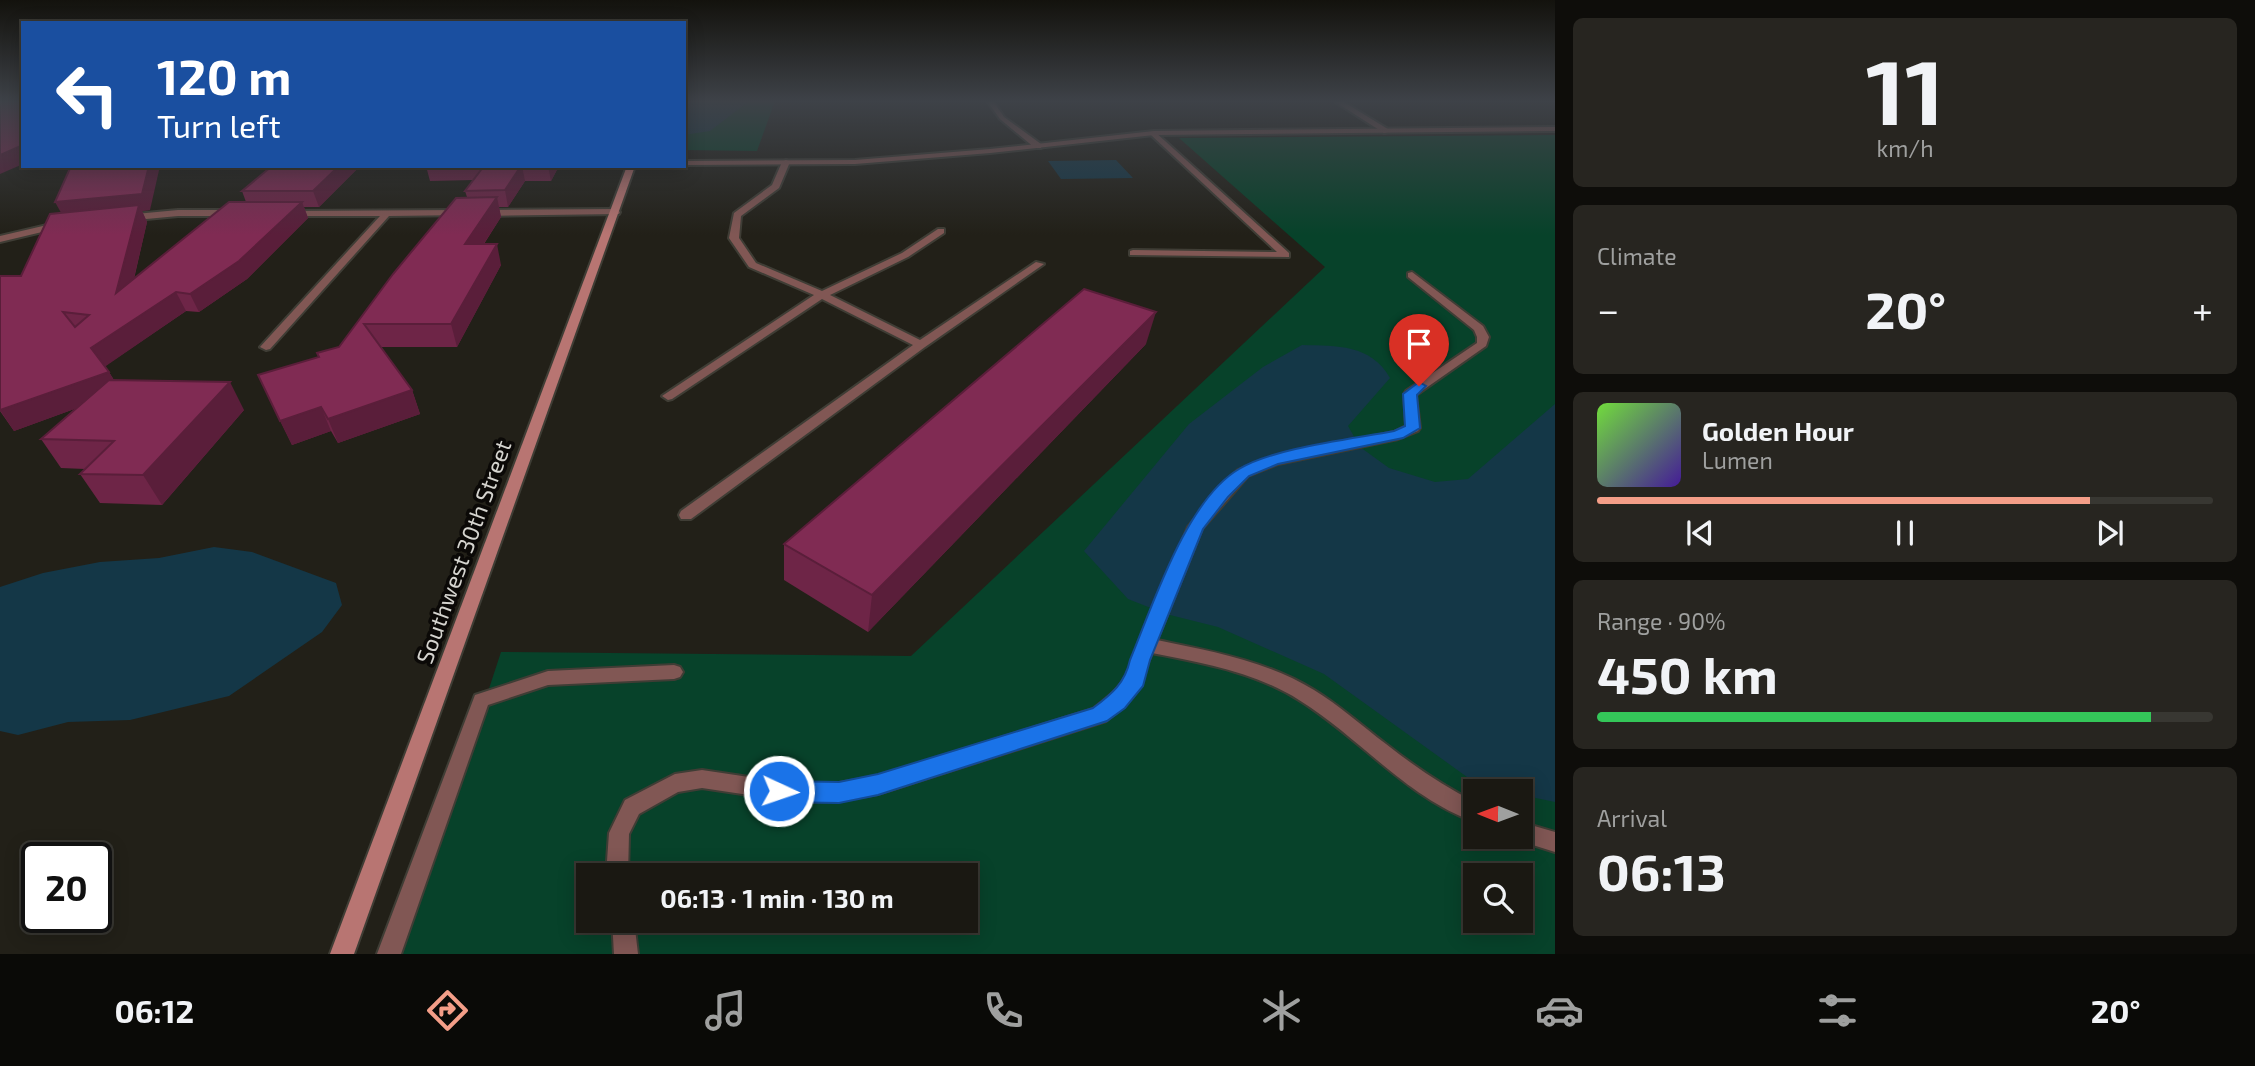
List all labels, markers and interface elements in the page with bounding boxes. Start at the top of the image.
text: 11 [1866,34,1944,143]
text: 120 m [157,46,291,105]
icon: left [42,49,133,140]
text: Turn left [157,106,281,144]
text: km/h [1876,134,1934,162]
text: Climate [1597,242,1677,270]
text: 20° [1865,277,1946,339]
text: − [1597,286,1619,332]
text: + [2192,286,2213,332]
pin [1389,314,1449,386]
icon: arrive [1400,325,1438,363]
text: Golden Hour [1702,415,1854,446]
street label: Southwest 30th Street [410,436,517,667]
text: Lumen [1702,446,1773,474]
icon: previous [1681,514,1719,552]
icon: pause [1886,514,1924,552]
icon: next [2091,514,2129,552]
text: Range · 90% [1597,607,1726,635]
text: 450 km [1597,642,1778,704]
position arrow [742,754,816,828]
north arrow [1463,779,1533,849]
map controls [1463,779,1533,933]
text: Arrival [1597,804,1667,832]
text: 06:13 [1597,839,1726,901]
speed limit sign: 20 [21,842,112,933]
button: search [1463,863,1533,933]
text: 06:13 · 1 min · 130 m [660,882,894,913]
icon: directions [423,986,472,1035]
icon: music [701,986,750,1035]
icon: phone [979,986,1028,1035]
icon: climate [1257,986,1306,1035]
icon: car [1535,986,1584,1035]
icon: filters [1813,986,1862,1035]
text: 06:12 [114,991,194,1029]
text: 20° [2091,991,2140,1029]

